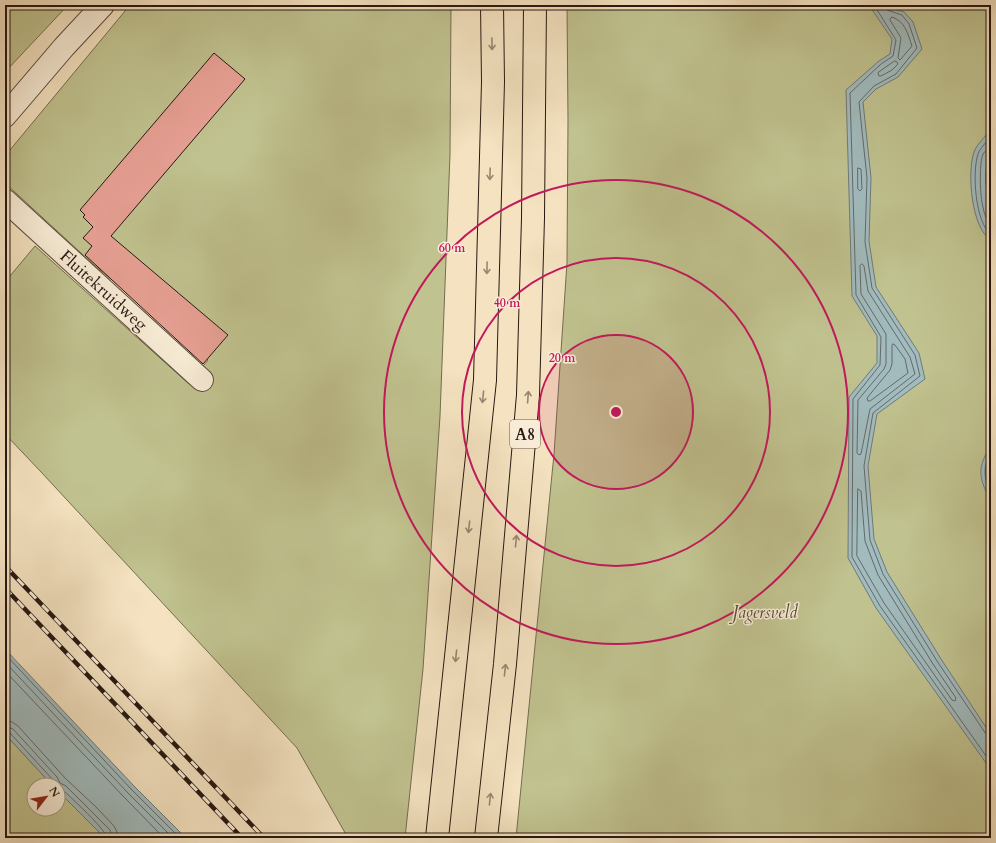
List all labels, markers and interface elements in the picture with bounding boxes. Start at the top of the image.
one-way arrow [488,37,496,50]
one-way arrow [486,167,494,180]
text: 60 m [439,240,466,256]
street label: Fluitekruidweg [55,245,153,336]
one-way arrow [483,261,491,274]
text: 40 m [494,295,521,311]
text: 20 m [549,350,576,366]
one-way arrow [479,391,487,404]
one-way arrow [524,391,531,404]
centre of rings [609,405,623,419]
road number: A8 [510,420,540,448]
one-way arrow [466,520,473,533]
one-way arrow [512,535,519,548]
park label: Jagersveld [729,601,798,624]
one-way arrow [452,649,460,662]
one-way arrow [501,664,508,677]
north arrow [26,777,66,817]
text: N [45,784,63,800]
one-way arrow [486,793,494,806]

